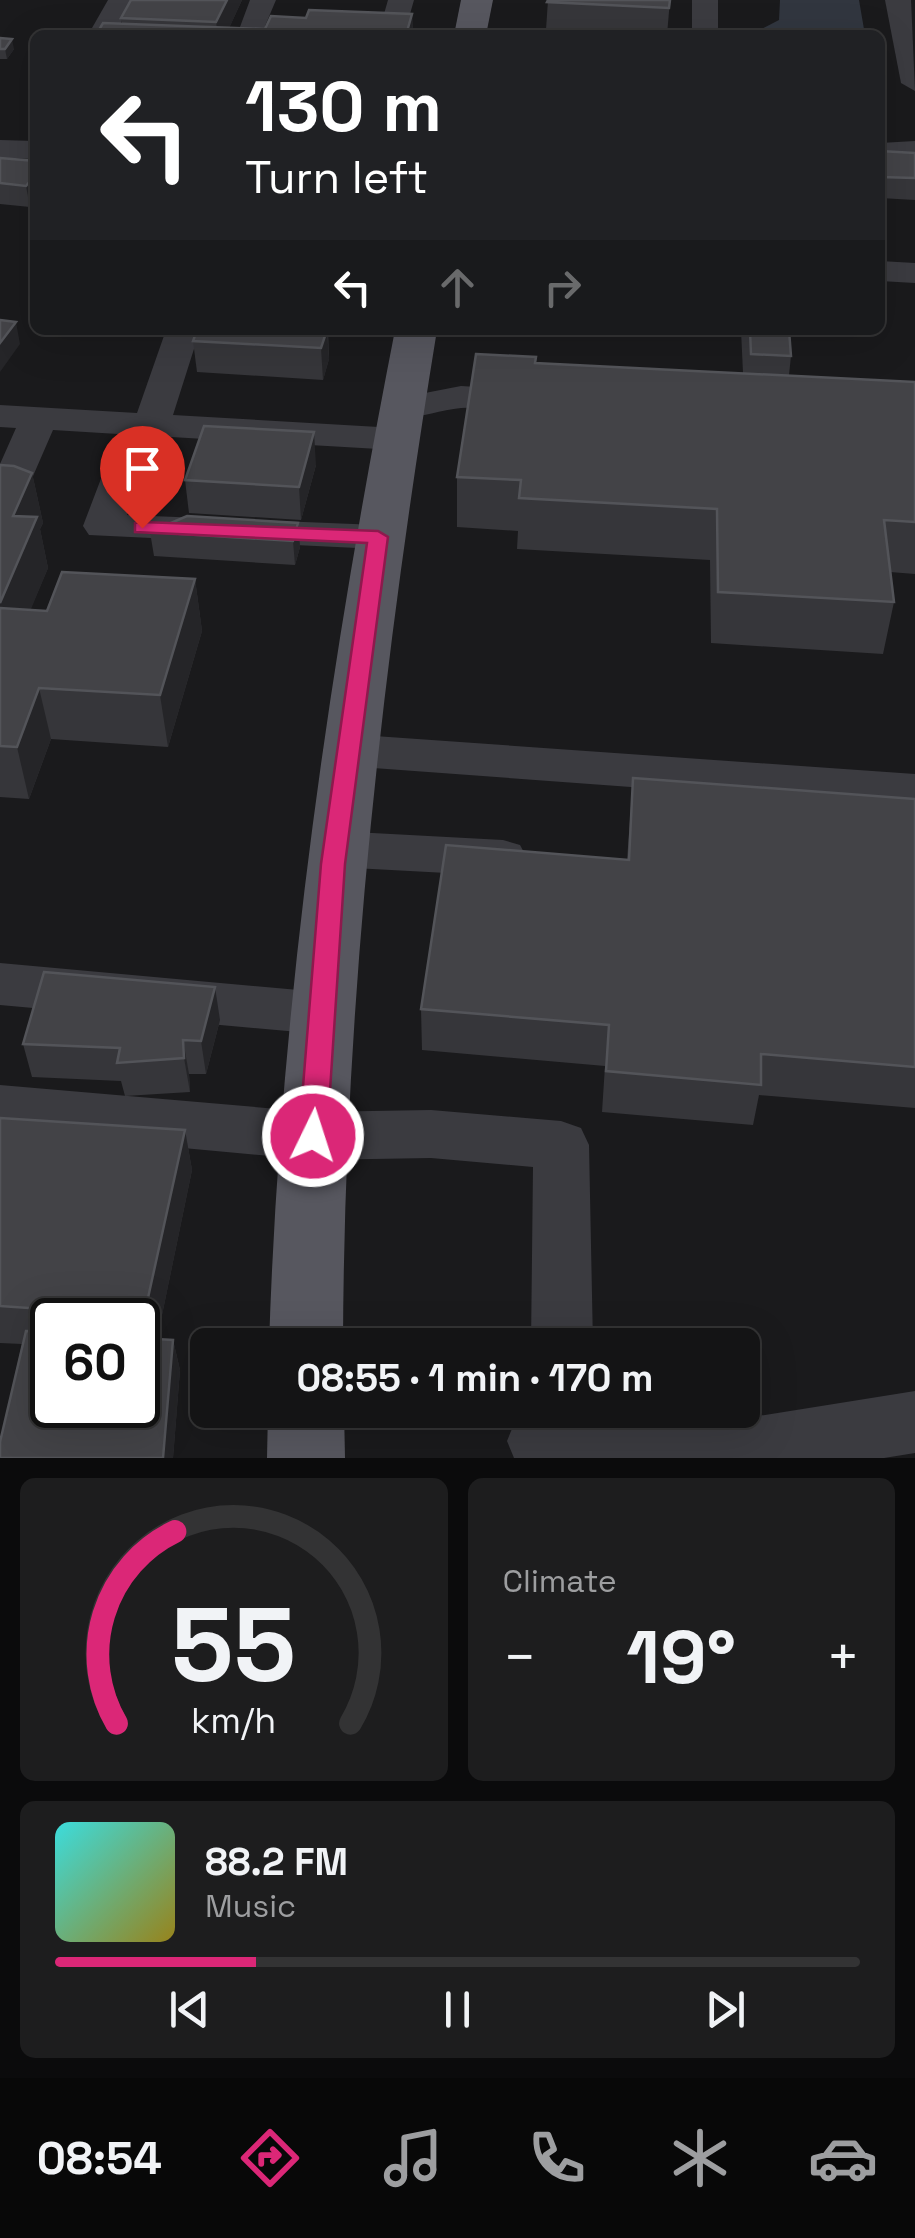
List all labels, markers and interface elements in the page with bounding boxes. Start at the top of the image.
text: 130 m [245,62,442,151]
icon: left [80,70,210,200]
text: Turn left [245,149,428,206]
icon: left [325,260,380,315]
icon: ahead [430,260,485,315]
icon: right [535,260,590,315]
pin [100,426,185,529]
icon: arrive [115,441,170,496]
position arrow [261,1084,365,1188]
speed limit sign: 60 [30,1298,160,1428]
text: 08:55 · 1 min · 170 m [296,1354,654,1402]
text: Climate [503,1561,617,1601]
text: 55 [171,1579,296,1711]
text: 19° [626,1609,736,1705]
text: − [503,1622,537,1692]
text: + [826,1622,860,1692]
text: km/h [191,1698,276,1743]
text: 88.2 FM [205,1838,348,1886]
text: Music [205,1886,296,1926]
icon: previous [162,1982,217,2037]
icon: pause [430,1982,485,2037]
icon: next [698,1982,753,2037]
icon: directions [235,2123,305,2193]
icon: music [378,2123,448,2193]
icon: phone [522,2123,592,2193]
icon: climate [665,2123,735,2193]
icon: car [808,2123,878,2193]
text: 08:54 [37,2130,162,2187]

